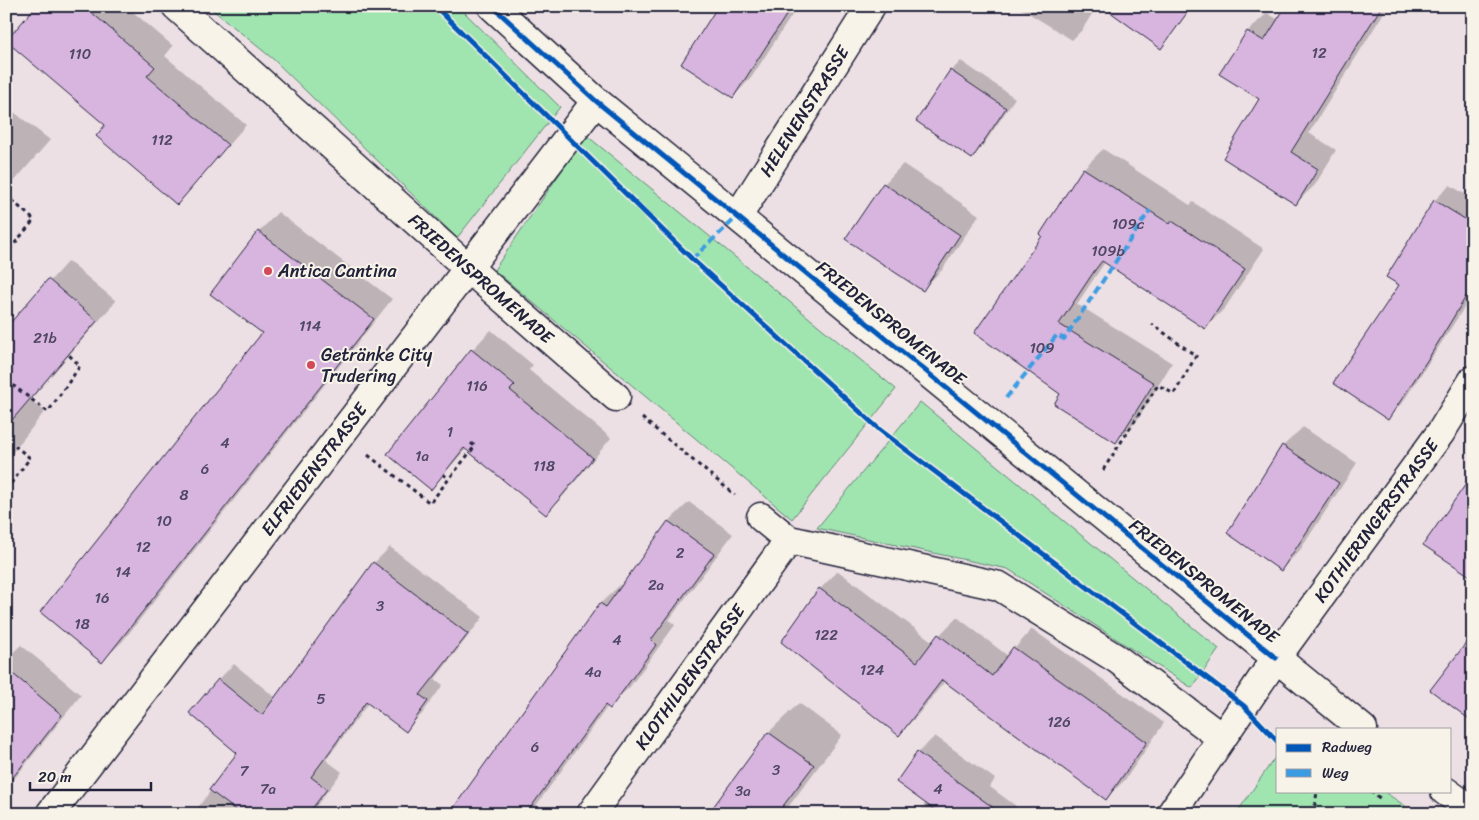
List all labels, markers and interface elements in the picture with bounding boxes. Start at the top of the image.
street label: HELENENSTRASSE [751,38,859,183]
house number: 12 [1311,40,1327,66]
house number: 110 [69,41,91,67]
house number: 112 [151,127,173,153]
street label: FRIEDENSPROMENADE [401,205,562,353]
house number: 109c [1112,211,1145,237]
house number: 109b [1091,238,1125,264]
street label: FRIEDENSPROMENADE [809,252,974,395]
place label: Antica Cantina [277,255,398,287]
marker: Antica Cantina [262,265,274,277]
house number: 114 [299,313,321,339]
house number: 21b [33,325,57,351]
house number: 109 [1029,335,1055,361]
place label: Getränke City Trudering [321,339,433,392]
marker: Getränke City Trudering [305,359,317,371]
house number: 116 [466,373,488,399]
street label: ELFRIEDENSTRASSE [252,395,376,543]
house number: 1 [447,419,453,445]
house number: 4 [220,430,230,456]
street label: KOTHIERINGERSTRASSE [1305,431,1448,610]
house number: 1a [415,443,429,469]
house number: 118 [533,453,555,479]
house number: 6 [201,456,209,482]
house number: 8 [179,482,189,508]
house number: 10 [156,508,172,534]
street label: FRIEDENSPROMENADE [1122,510,1287,653]
house number: 12 [135,534,151,560]
house number: 2 [676,540,685,566]
house number: 14 [115,559,131,585]
house number: 2a [648,572,665,598]
house number: 16 [95,585,109,611]
house number: 3 [376,593,384,619]
street label: KLOTHILDENSTRASSE [626,596,754,757]
house number: 18 [74,611,90,637]
house number: 122 [814,622,838,648]
house number: 4 [612,627,622,653]
house number: 124 [860,657,884,683]
house number: 4a [585,659,602,685]
house number: 5 [316,686,326,712]
house number: 126 [1047,709,1071,735]
legend [1276,728,1452,792]
house number: 6 [531,734,539,760]
text: Radweg [1322,734,1372,760]
house number: 3 [772,757,780,783]
house number: 7 [240,758,250,784]
scale bar [30,760,151,792]
text: Weg [1322,760,1349,786]
text: 20 m [38,764,72,790]
house number: 7a [260,776,277,802]
house number: 4 [933,776,943,802]
house number: 3a [735,778,751,804]

